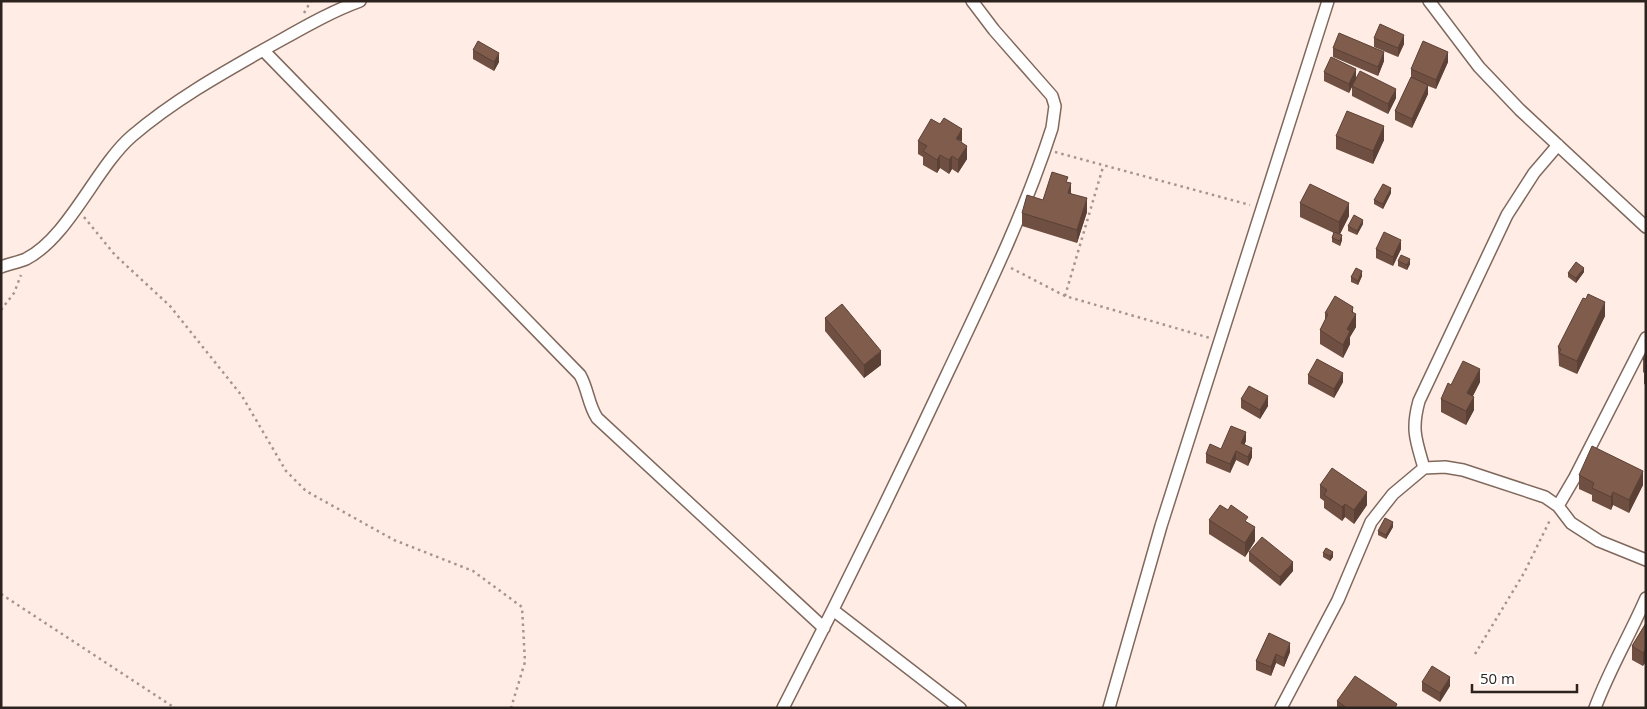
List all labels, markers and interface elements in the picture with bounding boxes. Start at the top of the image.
scale bar [1472,662,1577,694]
text: 50 m [1480,668,1515,688]

